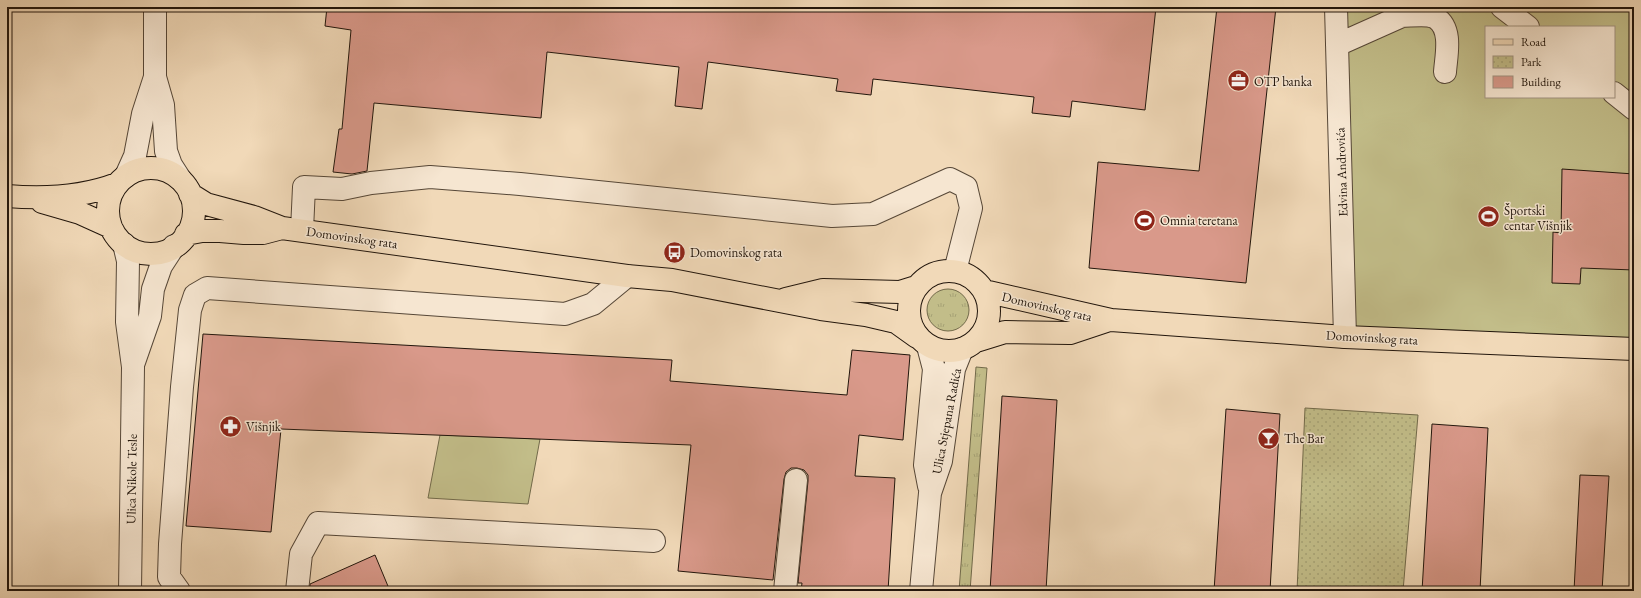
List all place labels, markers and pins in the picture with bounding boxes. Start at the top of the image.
office icon: OTP banka [1225,68,1251,94]
place label: OTP banka [1254,73,1313,90]
place label: Športski centar Višnjik [1504,202,1573,234]
sports icon: Športski centar Višnjik [1475,204,1501,230]
sports icon: Omnia teretana [1131,207,1157,233]
place label: Omnia teretana [1160,212,1239,229]
bus stop icon: Domovinskog rata [662,239,688,265]
place label: Domovinskog rata [690,244,783,261]
pharmacy icon: Višnjik [218,413,244,439]
place label: Višnjik [246,418,282,435]
bar icon: The Bar [1255,425,1281,451]
place label: The Bar [1284,430,1325,447]

